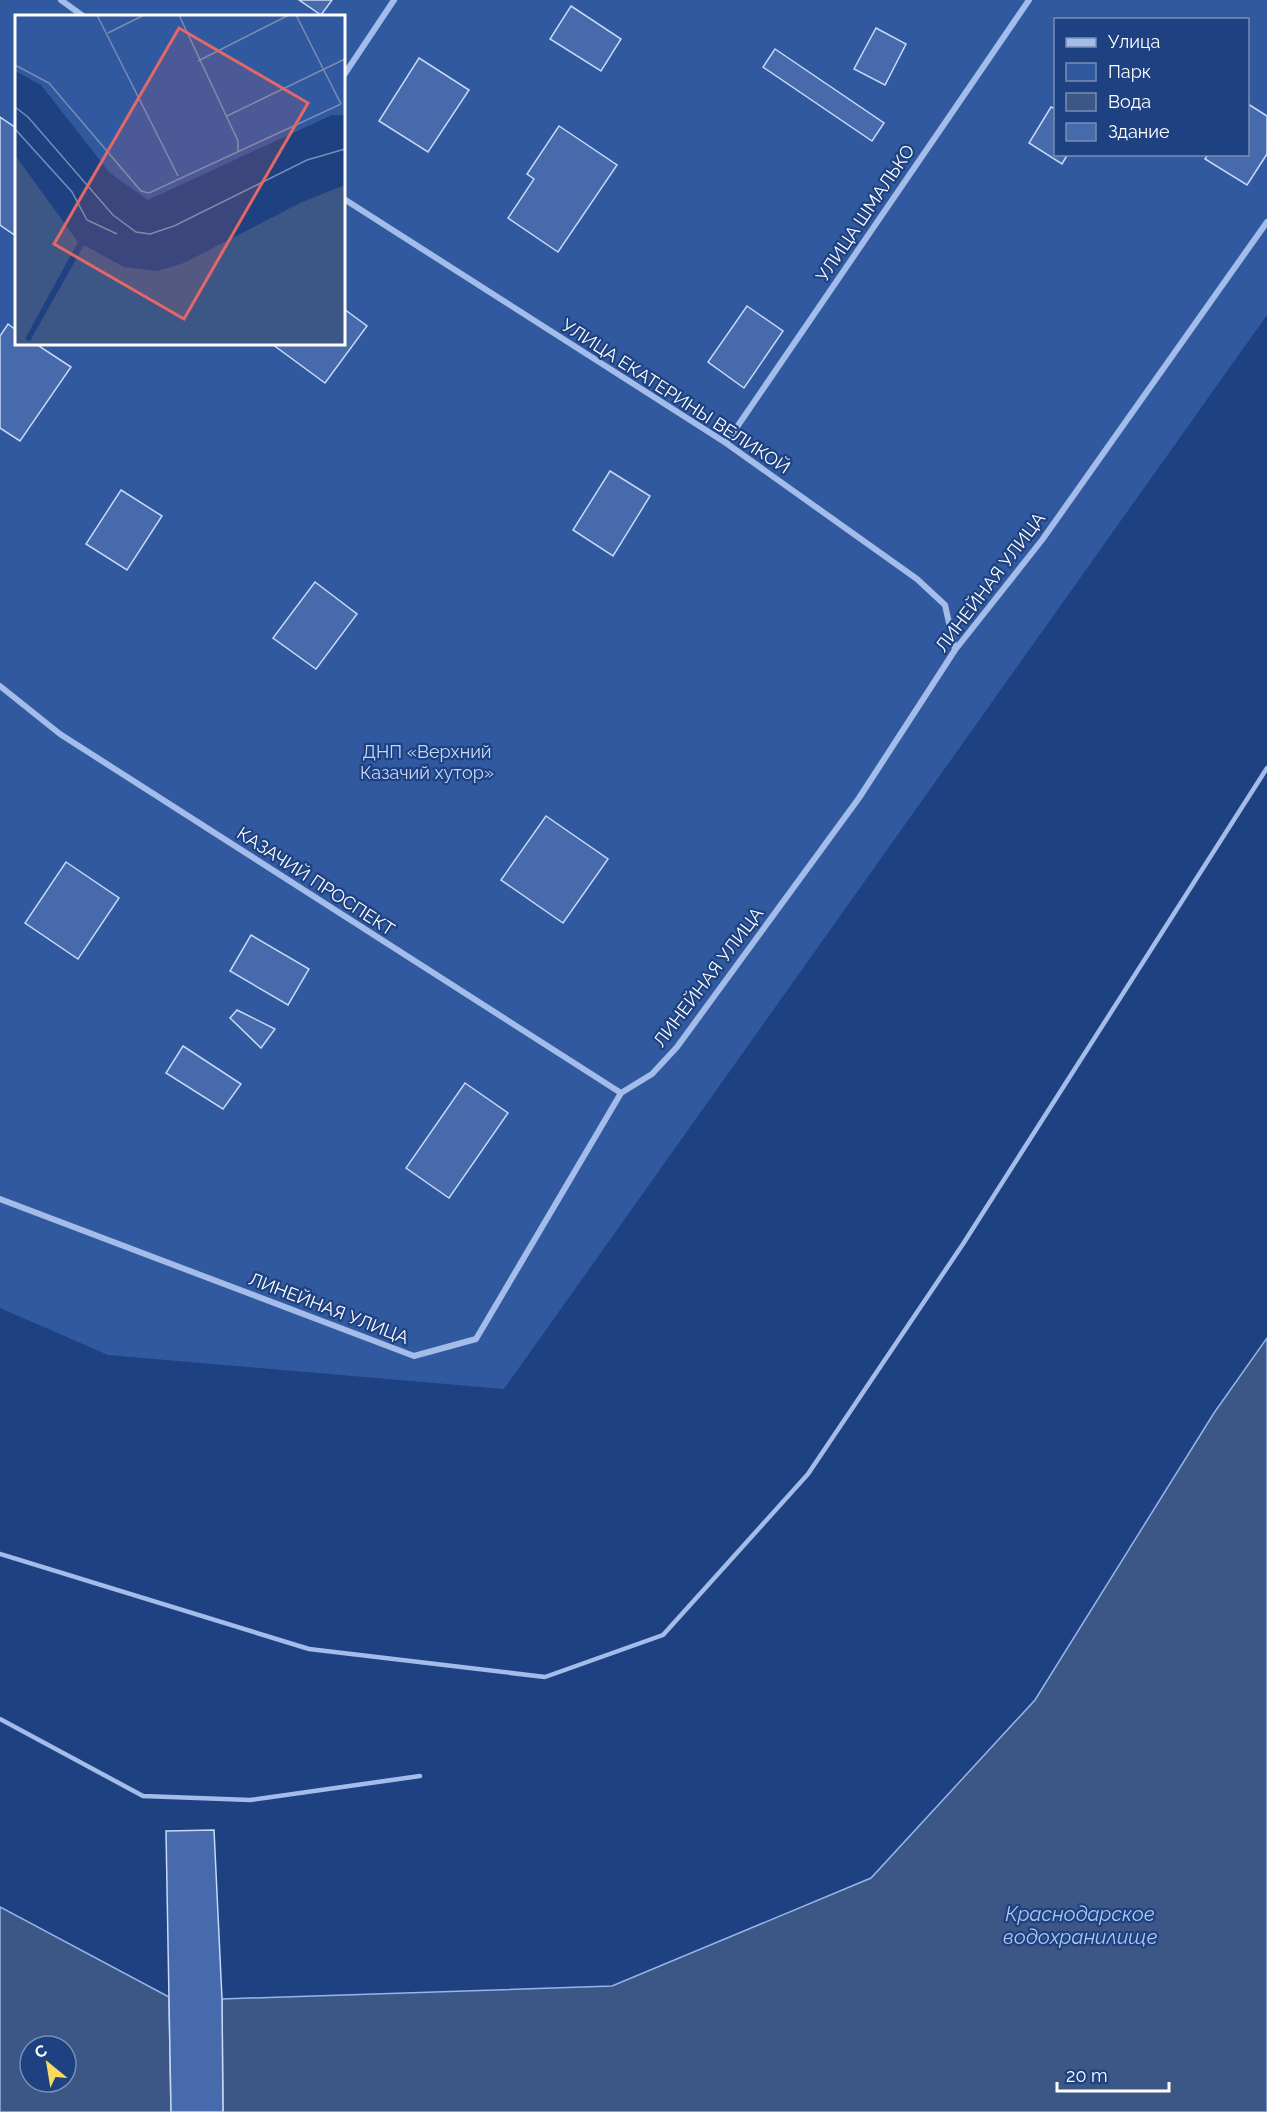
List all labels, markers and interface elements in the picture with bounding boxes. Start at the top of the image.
inset map [15,15,345,345]
legend [1054,18,1249,156]
text: Улица [1108,31,1160,52]
text: Парк [1108,61,1151,82]
text: Вода [1108,91,1151,112]
text: Здание [1108,121,1170,142]
street label: УЛИЦА ШМАЛЬКО [811,141,919,285]
street label: УЛИЦА ЕКАТЕРИНЫ ВЕЛИКОЙ [558,314,794,478]
street label: ЛИНЕЙНАЯ УЛИЦА [931,508,1049,656]
park label: ДНП «Верхний Казачий хутор» [360,741,494,783]
street label: КАЗАЧИЙ ПРОСПЕКТ [233,822,399,940]
street label: ЛИНЕЙНАЯ УЛИЦА [649,903,767,1051]
street label: ЛИНЕЙНАЯ УЛИЦА [246,1268,412,1348]
water label: Краснодарское водохранилище [1002,1902,1158,1949]
north arrow [18,2034,78,2094]
text: С [31,2040,50,2062]
scale bar [1057,2055,1170,2093]
text: 20 m [1066,2065,1108,2086]

